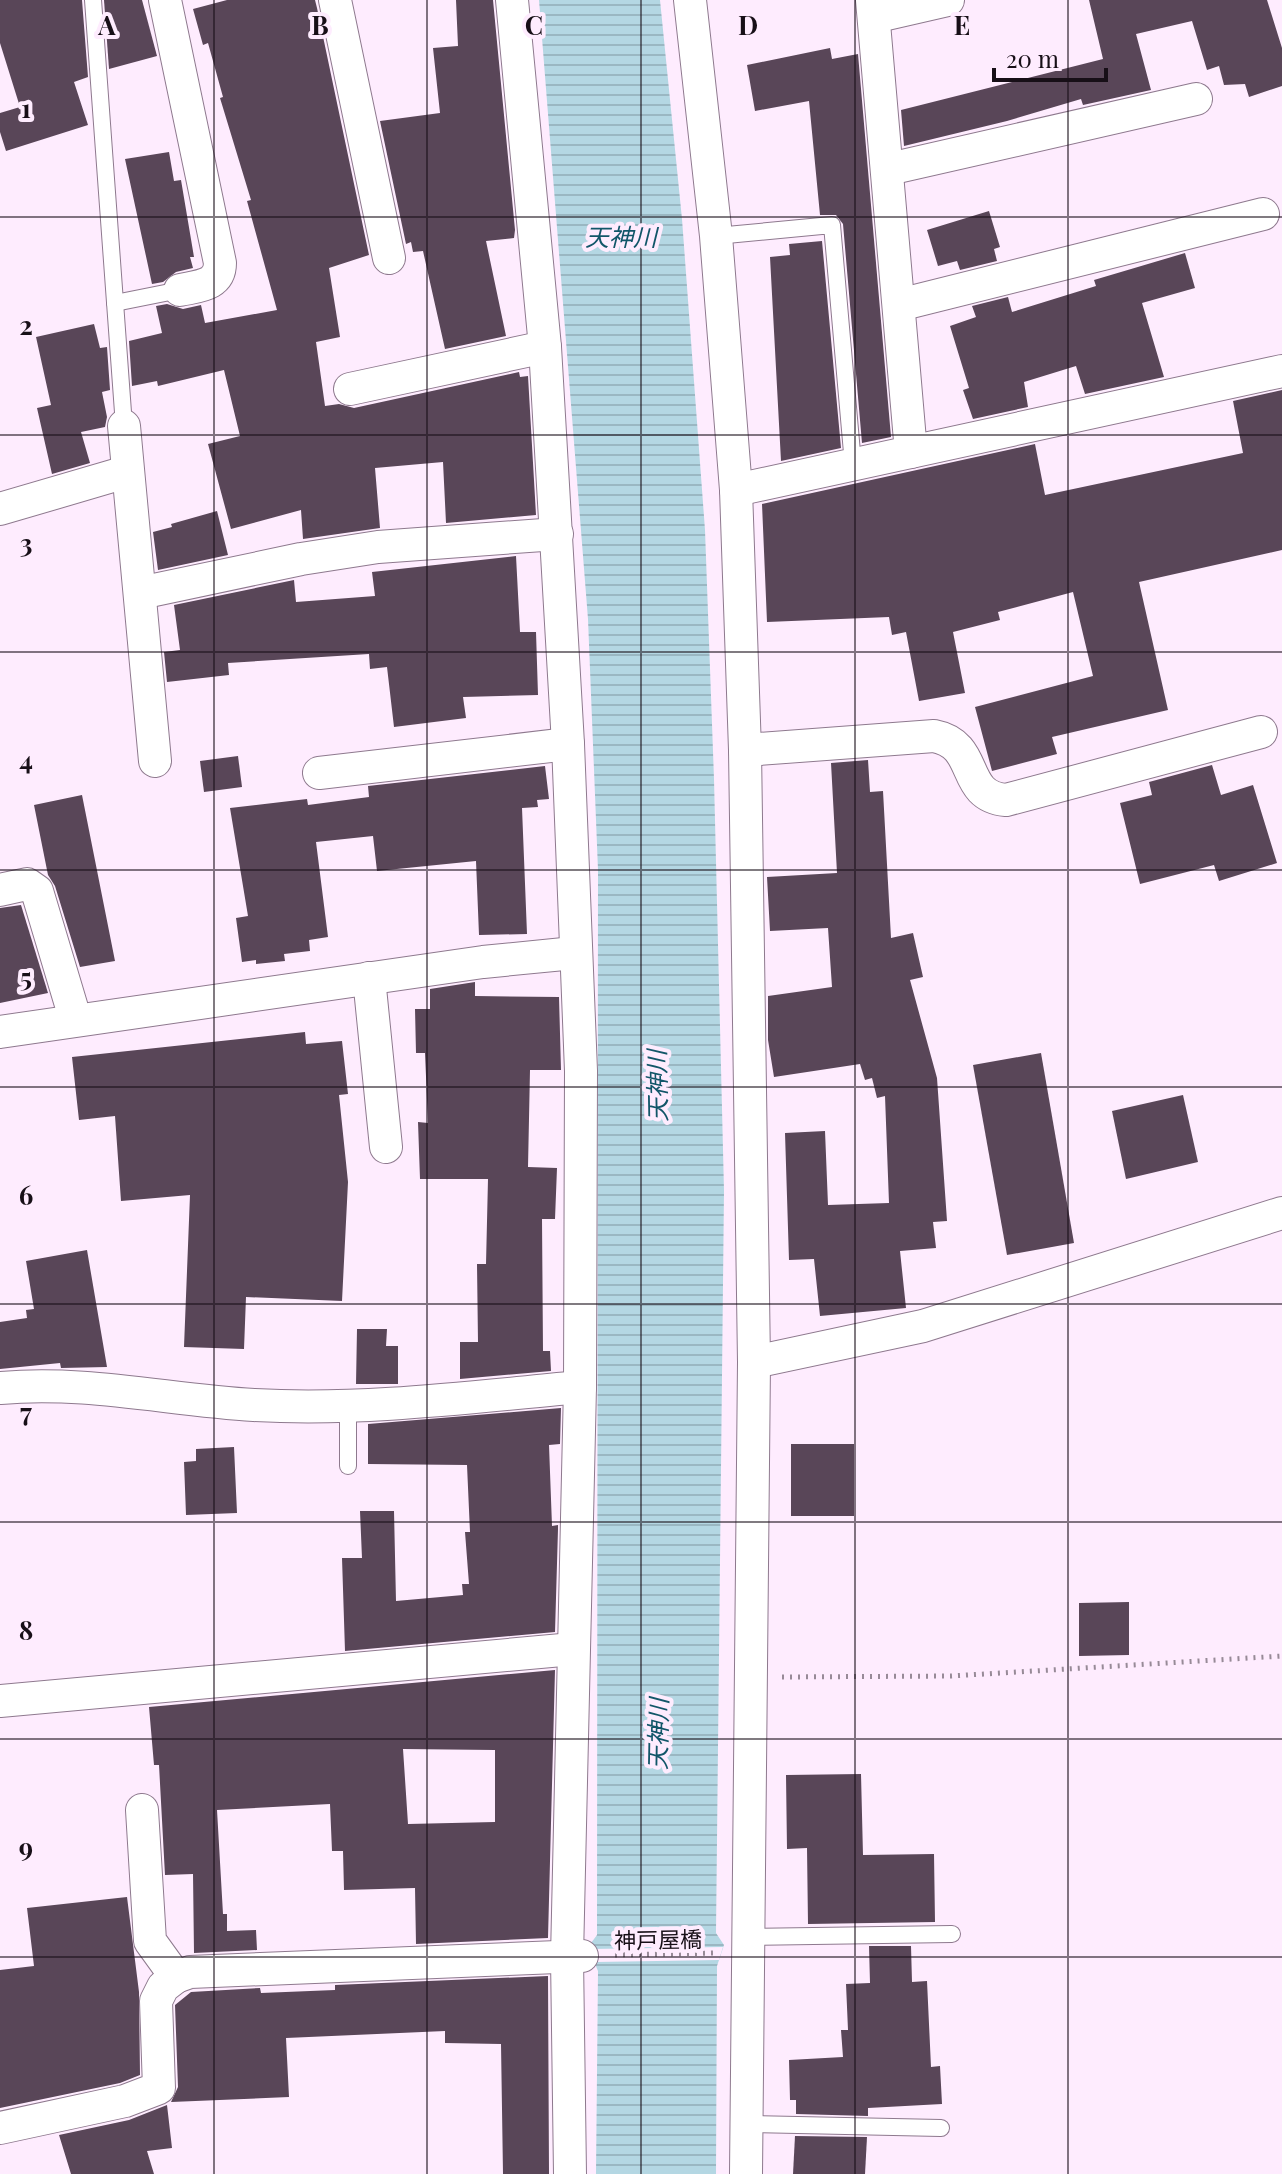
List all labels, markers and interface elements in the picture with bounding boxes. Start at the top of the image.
text: A [97,7,116,42]
text: B [311,7,329,42]
text: C [525,7,543,42]
text: D [738,7,758,42]
text: E [954,7,970,42]
scale bar [994,32,1106,82]
text: 20 m [1006,42,1059,74]
text: 1 [21,90,31,125]
water label: 天神川 [585,220,660,252]
text: 2 [19,307,33,342]
text: 3 [20,525,32,560]
text: 4 [19,742,33,777]
text: 5 [20,959,32,994]
water label: 天神川 [639,1047,673,1122]
text: 6 [19,1177,33,1212]
text: 7 [20,1394,32,1429]
text: 8 [19,1612,33,1647]
water label: 天神川 [640,1695,674,1770]
text: 9 [19,1829,33,1864]
street label: 神戸屋橋 [614,1923,702,1955]

